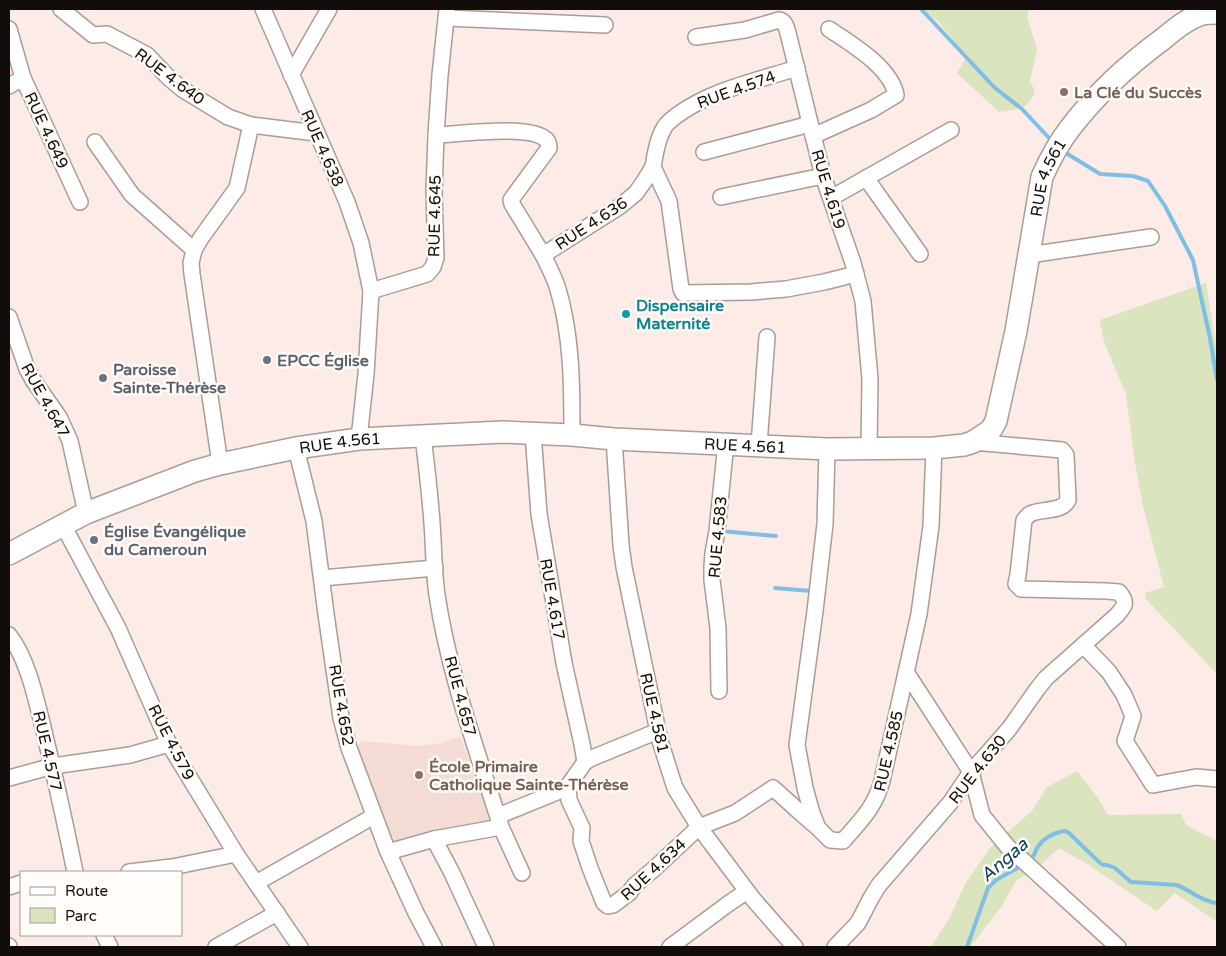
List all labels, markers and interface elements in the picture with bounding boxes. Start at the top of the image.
street label: RUE 4.640 [131,44,208,110]
street label: RUE 4.574 [694,66,778,113]
place label: La Clé du Succès [1074,83,1202,103]
marker: La Clé du Succès [1058,86,1070,98]
street label: RUE 4.649 [20,89,73,172]
street label: RUE 4.638 [296,107,348,190]
street label: RUE 4.561 [1026,135,1071,218]
street label: RUE 4.619 [806,147,850,232]
street label: RUE 4.645 [424,175,446,257]
street label: RUE 4.636 [552,193,631,255]
place label: Dispensaire Maternité [636,296,724,334]
marker: Dispensaire Maternité [620,308,632,320]
place label: EPCC Église [277,351,369,371]
marker: EPCC Église [261,354,273,366]
street label: RUE 4.647 [16,360,74,441]
place label: Paroisse Sainte-Thérèse [113,360,226,398]
marker: Paroisse Sainte-Thérèse [97,372,109,384]
street label: RUE 4.561 [298,429,381,458]
street label: RUE 4.561 [703,434,787,458]
street label: RUE 4.583 [704,495,732,579]
place label: Église Évangélique du Cameroun [104,522,246,560]
marker: Église Évangélique du Cameroun [88,534,100,546]
street label: RUE 4.617 [535,557,569,641]
street label: RUE 4.657 [440,654,480,739]
street label: RUE 4.652 [324,663,358,747]
street label: RUE 4.581 [635,671,673,756]
street label: RUE 4.579 [144,701,199,784]
street label: RUE 4.577 [28,709,66,794]
street label: RUE 4.585 [870,709,908,794]
street label: RUE 4.630 [945,731,1011,808]
place label: École Primaire Catholique Sainte-Thérèse [429,757,629,795]
marker: École Primaire Catholique Sainte-Thérèse [413,769,425,781]
water label: Angaa [976,833,1033,887]
street label: RUE 4.634 [617,834,691,905]
legend [20,871,182,936]
text: Route [65,882,108,900]
text: Parc [65,907,97,925]

